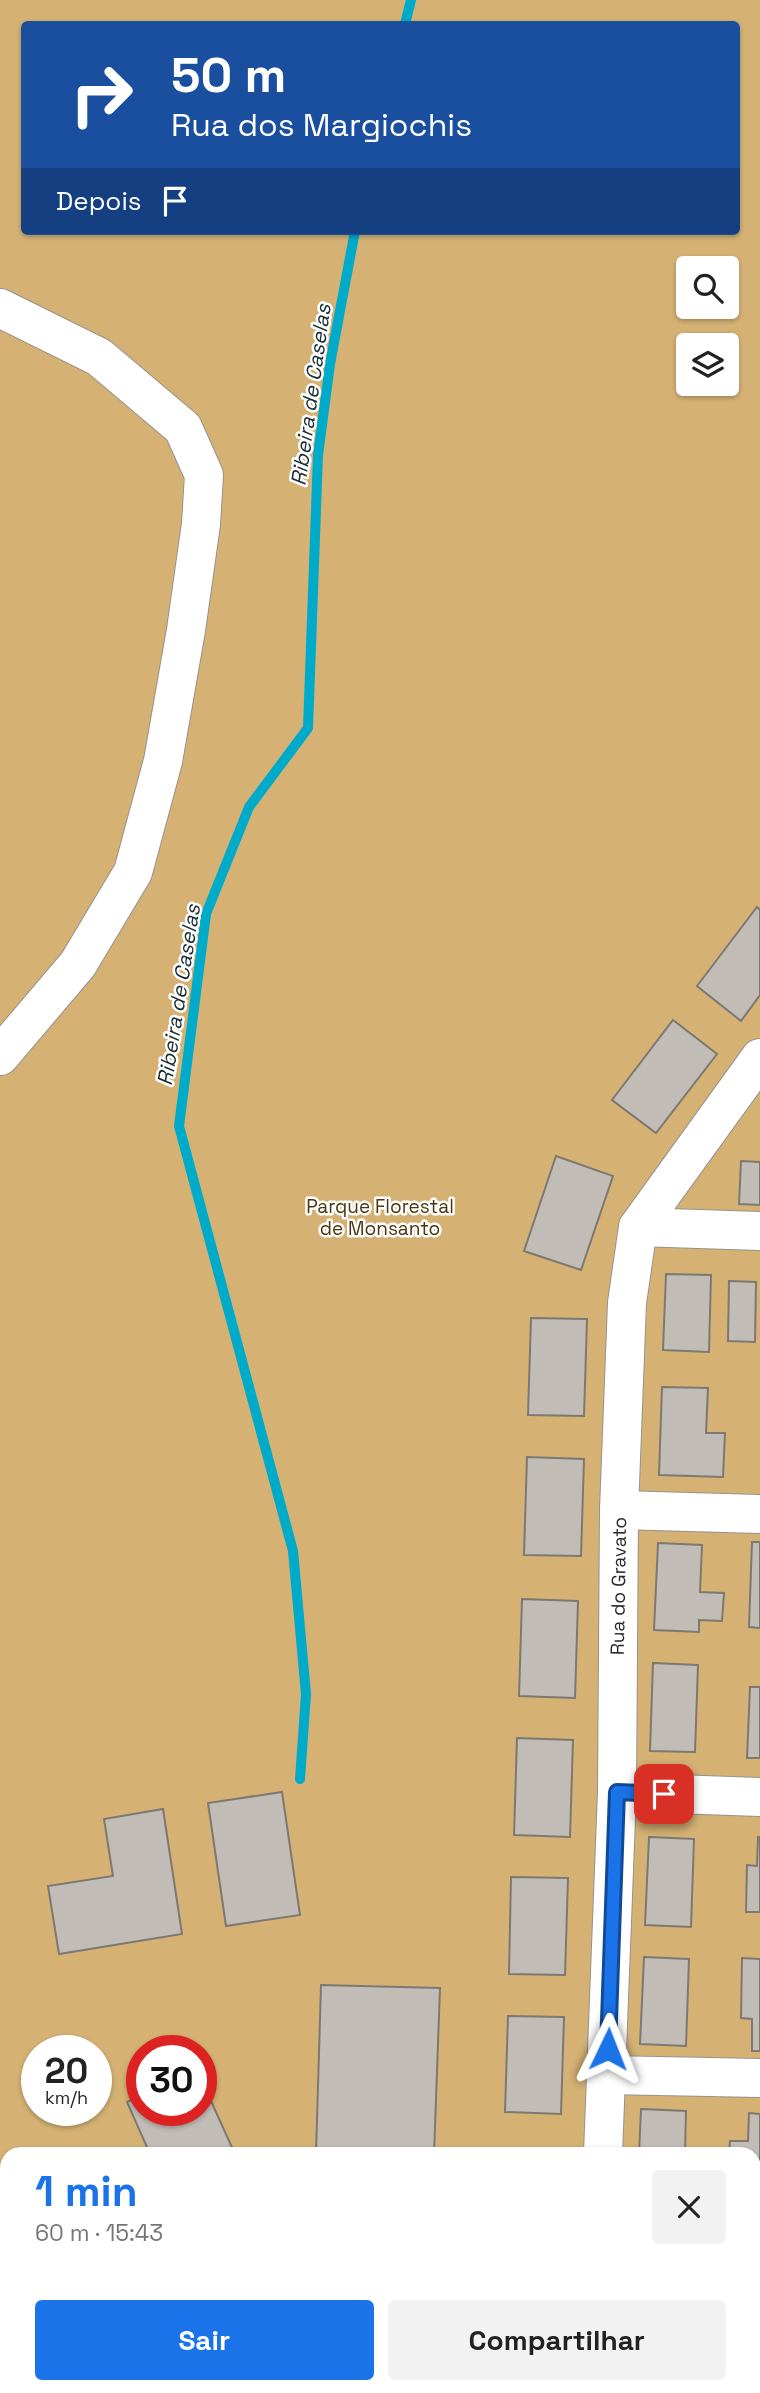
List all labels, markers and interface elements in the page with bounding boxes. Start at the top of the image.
text: 50 m [171,44,286,106]
icon: right [56,49,147,140]
text: Rua dos Margiochis [171,105,472,145]
icon: arrive [156,182,194,220]
text: Depois [56,184,142,218]
map controls [676,256,739,396]
button: search [676,256,739,319]
water label: Ribeira de Caselas [284,301,337,487]
button: layers [676,333,739,396]
water label: Ribeira de Caselas [151,901,206,1087]
park label: Parque Florestal de Monsanto [306,1194,454,1241]
street label: Rua do Gravato [605,1517,632,1655]
pin [634,1764,694,1824]
icon: arrive [645,1775,683,1813]
position arrow [571,2012,645,2086]
speed limit sign: 30 [126,2035,217,2126]
text: 20 [45,2049,88,2093]
text: km/h [45,2086,88,2109]
text: 1 min [35,2165,138,2218]
button: close [652,2170,726,2244]
text: 60 m · 15:43 [35,2218,163,2248]
button: Sair [35,2300,374,2380]
button: Compartilhar [388,2300,726,2380]

